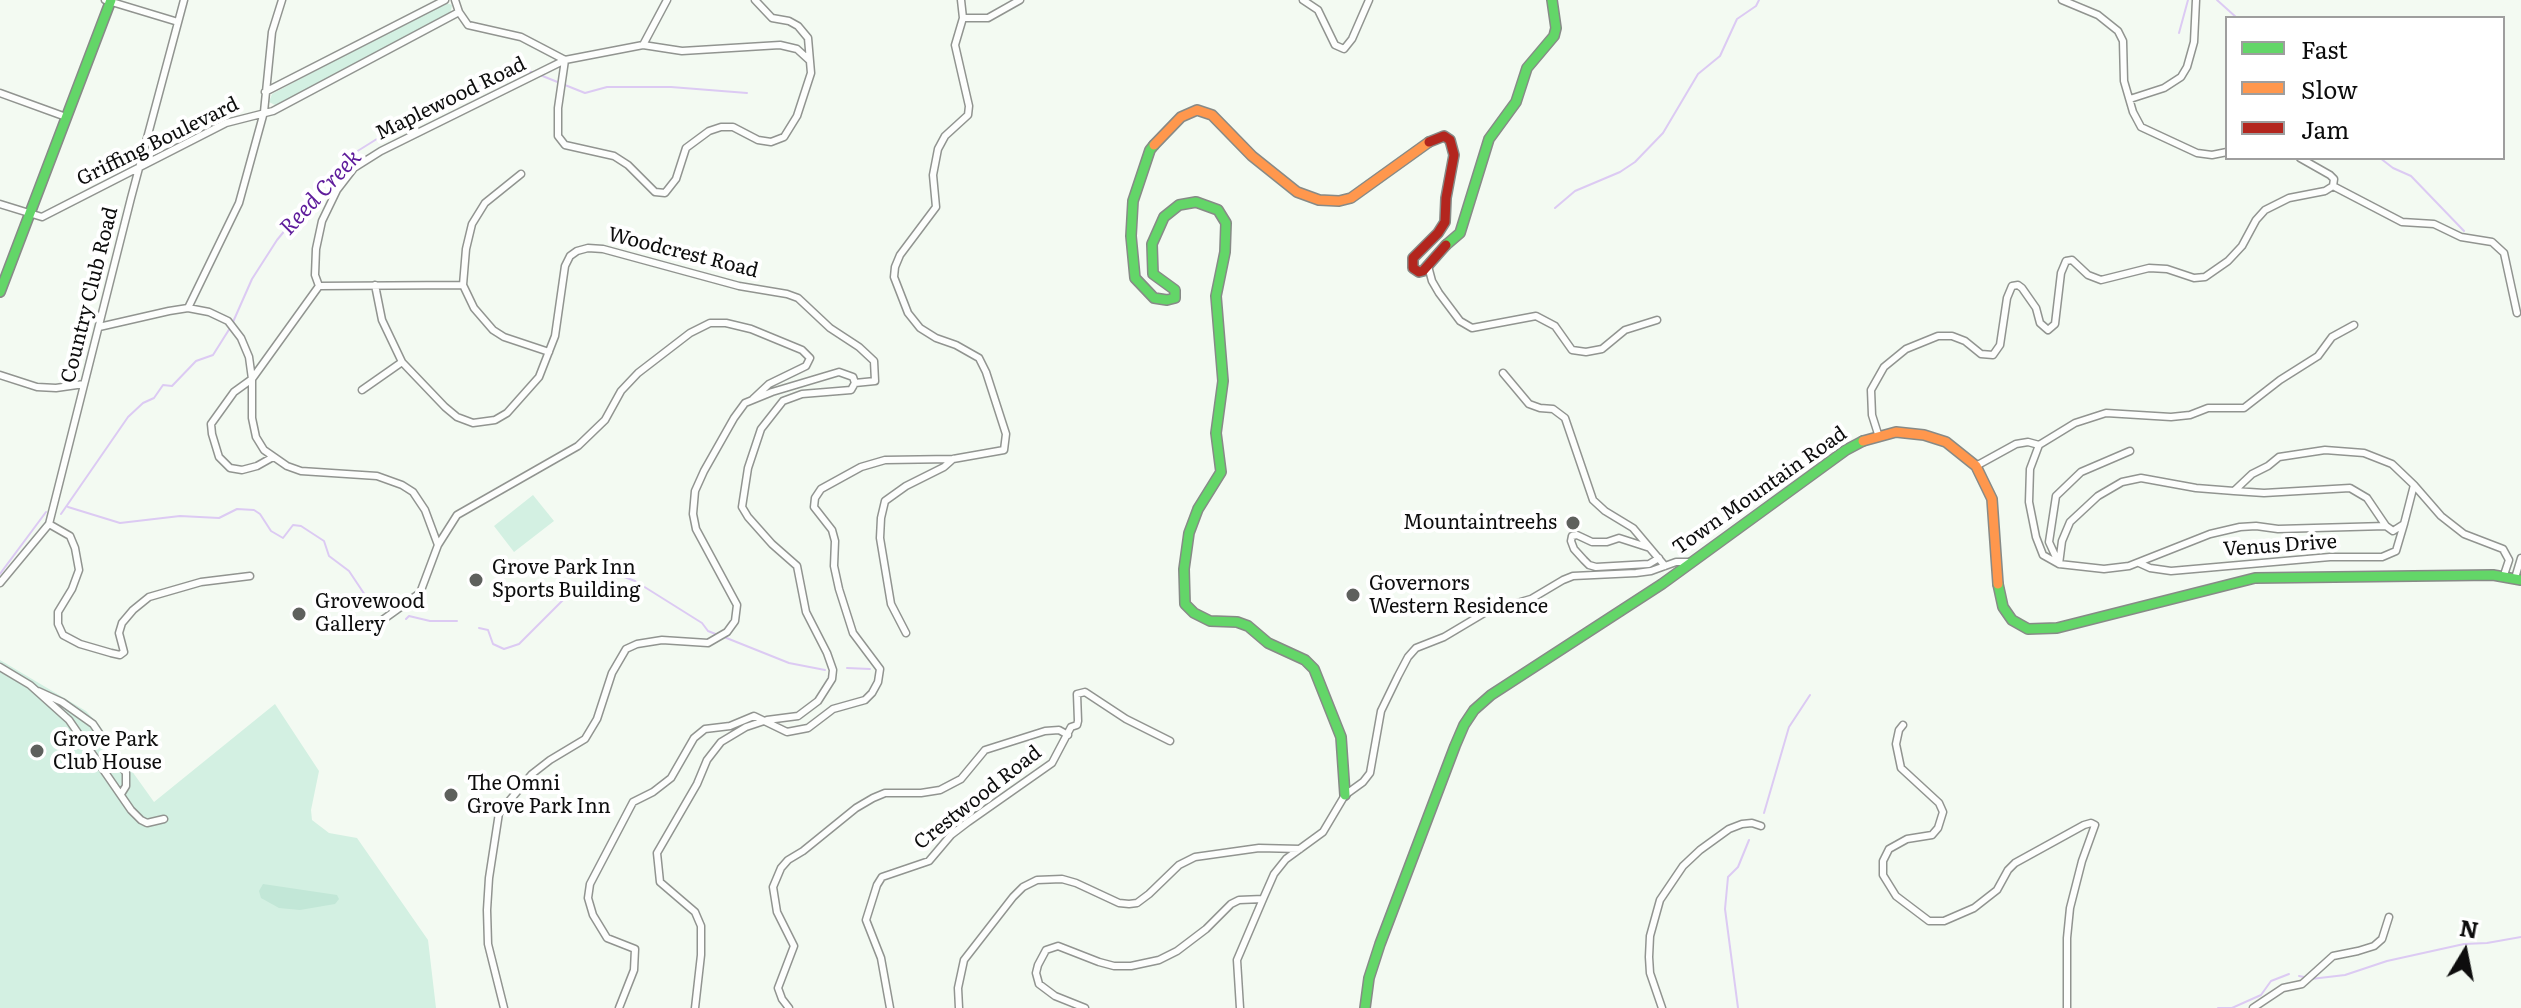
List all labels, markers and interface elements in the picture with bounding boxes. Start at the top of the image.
legend [2225,16,2505,160]
text: Fast [2301,31,2348,66]
street label: Maplewood Road [372,52,530,146]
text: Slow [2301,71,2358,106]
street label: Griffing Boulevard [73,92,243,192]
text: Jam [2301,111,2349,146]
water label: Reed Creek [275,145,367,241]
street label: Country Club Road [57,204,123,386]
street label: Woodcrest Road [605,223,761,283]
street label: Town Mountain Road [1668,422,1852,560]
place label: Mountaintreehs [1403,511,1557,535]
marker: Mountaintreehs [1564,514,1582,532]
street label: Venus Drive [2222,530,2338,562]
place label: Grove Park Inn Sports Building [492,556,640,603]
marker: Grove Park Inn Sports Building [467,571,485,589]
place label: Governors Western Residence [1369,572,1548,619]
marker: Governors Western Residence [1344,586,1362,604]
place label: Grovewood Gallery [315,590,425,637]
marker: Grovewood Gallery [290,605,308,623]
place label: Grove Park Club House [53,728,162,775]
street label: Crestwood Road [910,741,1046,855]
marker: Grove Park Club House [28,742,46,760]
place label: The Omni Grove Park Inn [467,772,611,819]
marker: The Omni Grove Park Inn [442,786,460,804]
text: N [2457,910,2481,946]
north arrow [2425,912,2505,992]

